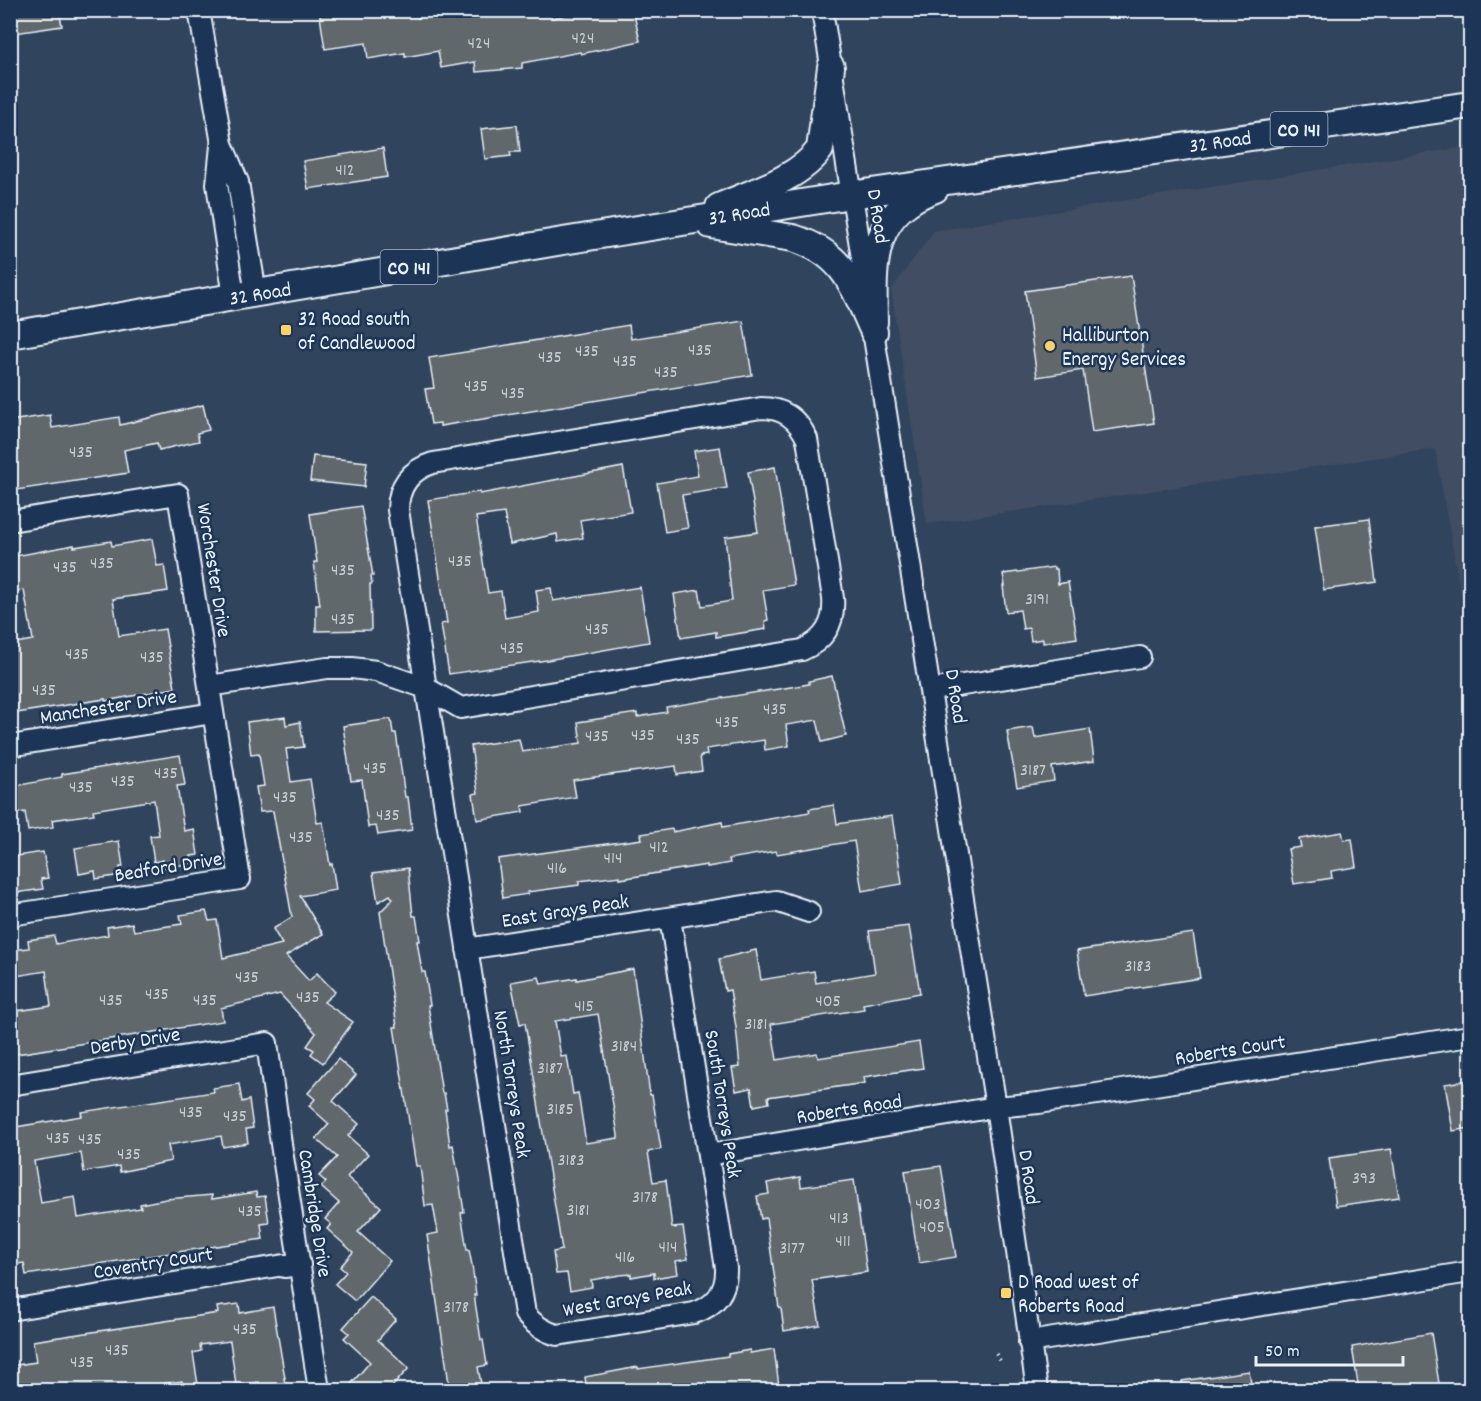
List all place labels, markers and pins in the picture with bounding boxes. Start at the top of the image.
place label: 32 Road south of Candlewood [298,306,416,360]
place label: Halliburton Energy Services [1062,322,1186,376]
marker: 32 Road south of Candlewood [279,323,293,337]
marker: Halliburton Energy Services [1043,339,1057,353]
place label: D Road west of Roberts Road [1018,1269,1139,1323]
marker: D Road west of Roberts Road [999,1286,1013,1300]

